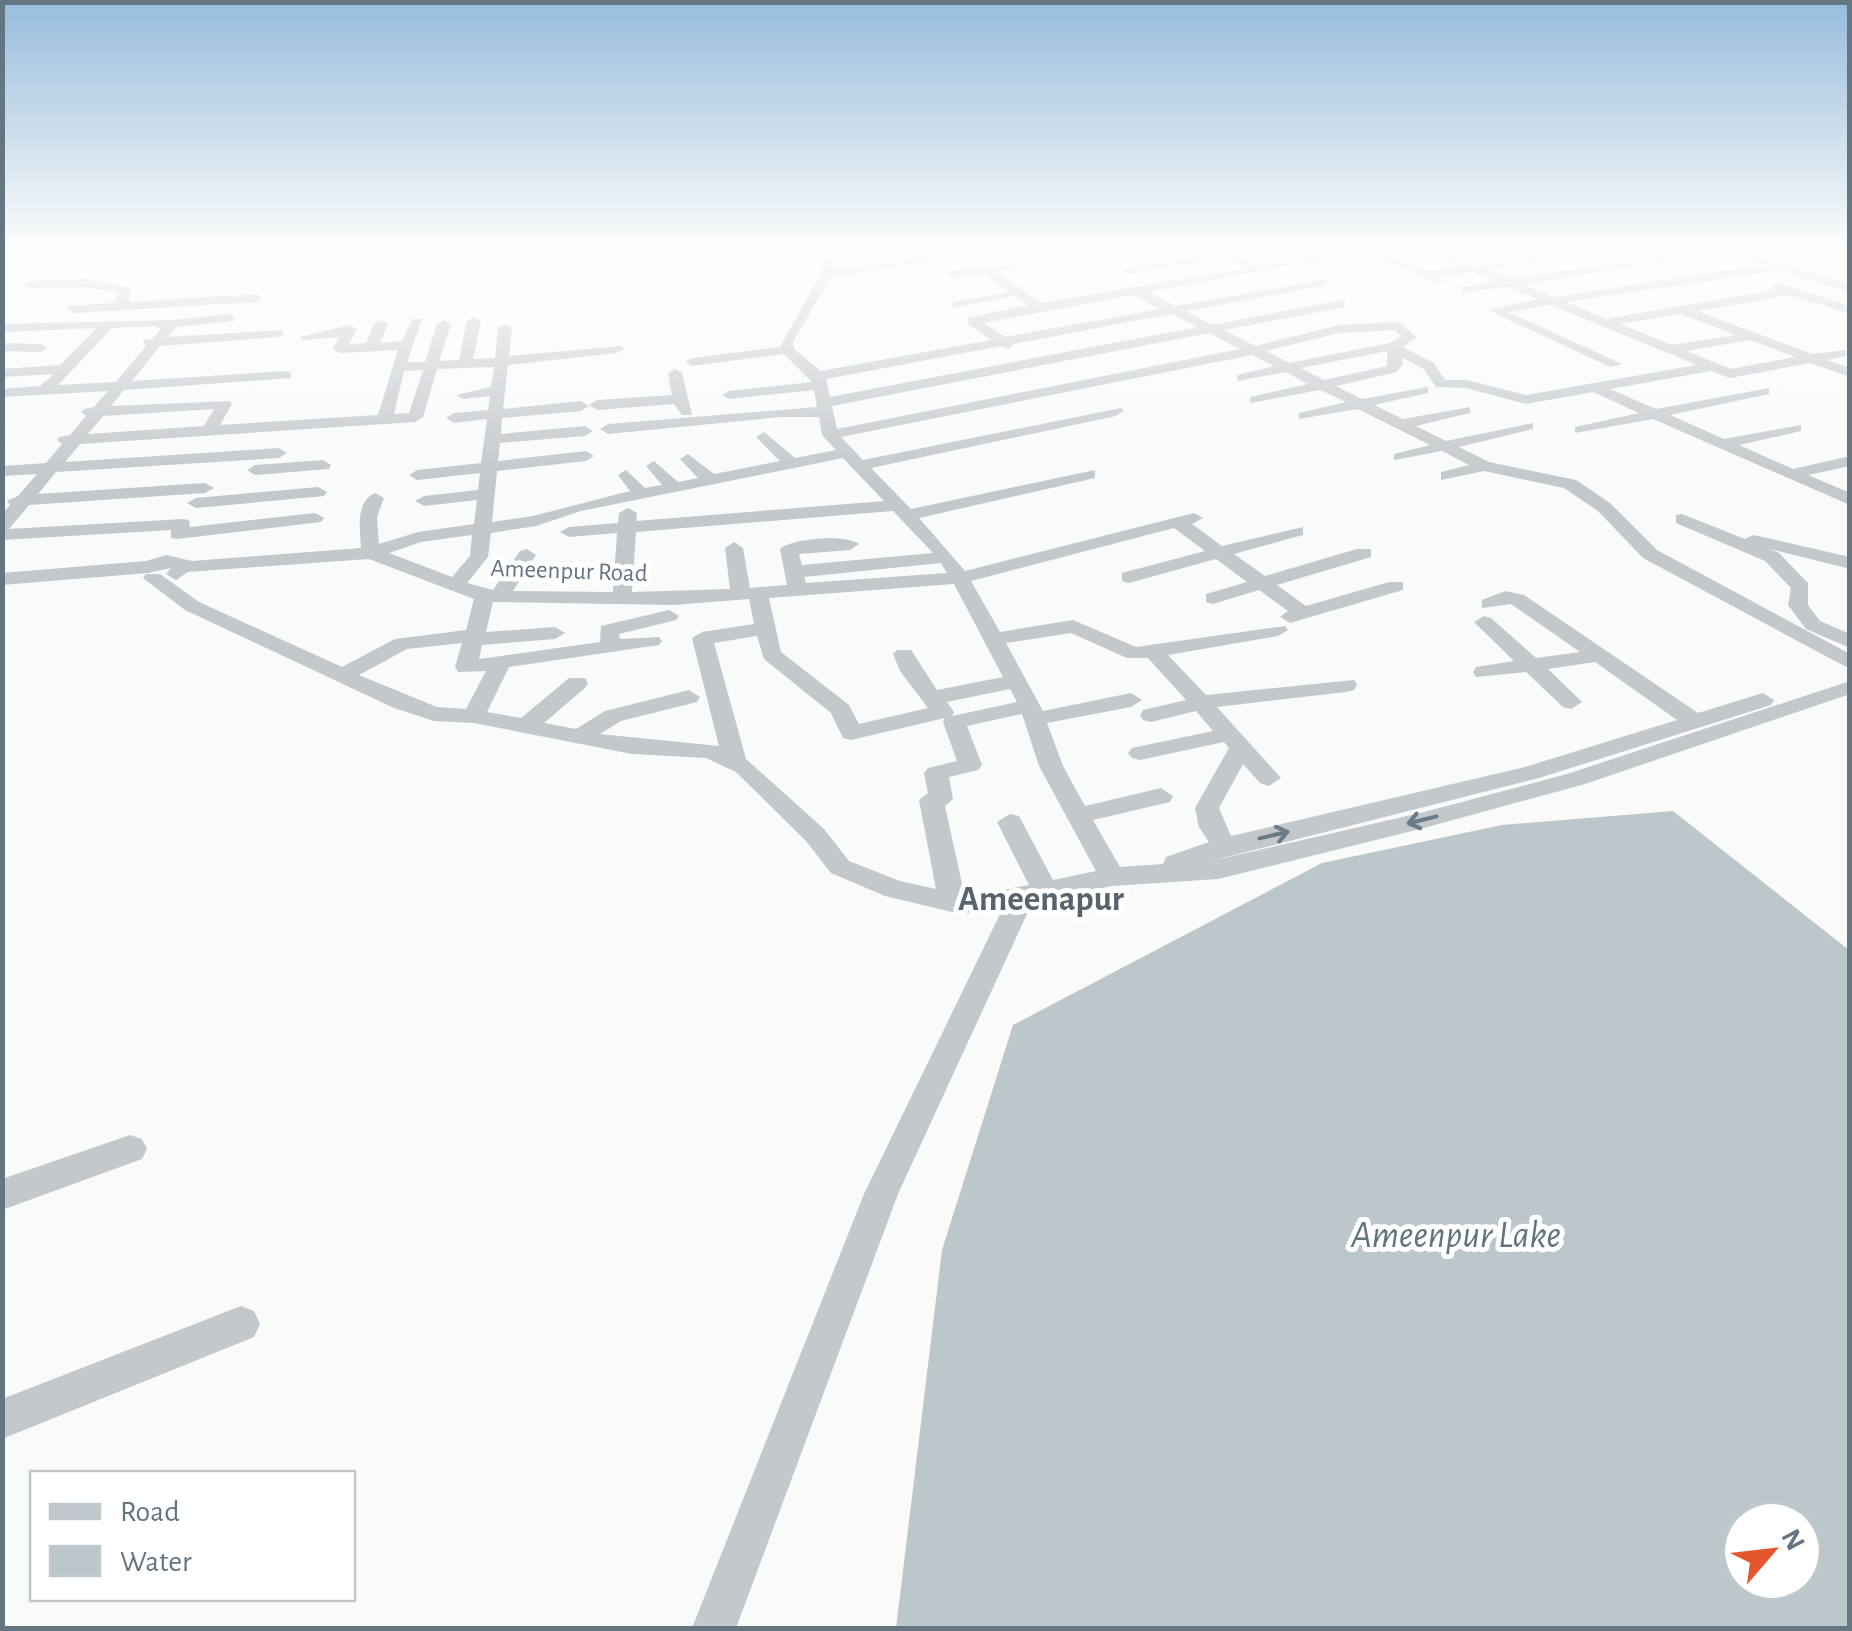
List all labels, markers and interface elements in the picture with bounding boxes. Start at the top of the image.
street label: Ameenpur Road [490,556,648,586]
one-way arrow [1407,812,1439,831]
one-way arrow [1257,825,1289,843]
district label: Ameenapur [958,882,1124,917]
water label: Ameenpur Lake [1350,1217,1561,1255]
legend [30,1471,355,1601]
text: Road [120,1497,180,1527]
north arrow [1722,1501,1822,1601]
text: N [1775,1525,1809,1555]
text: Water [120,1547,192,1577]

